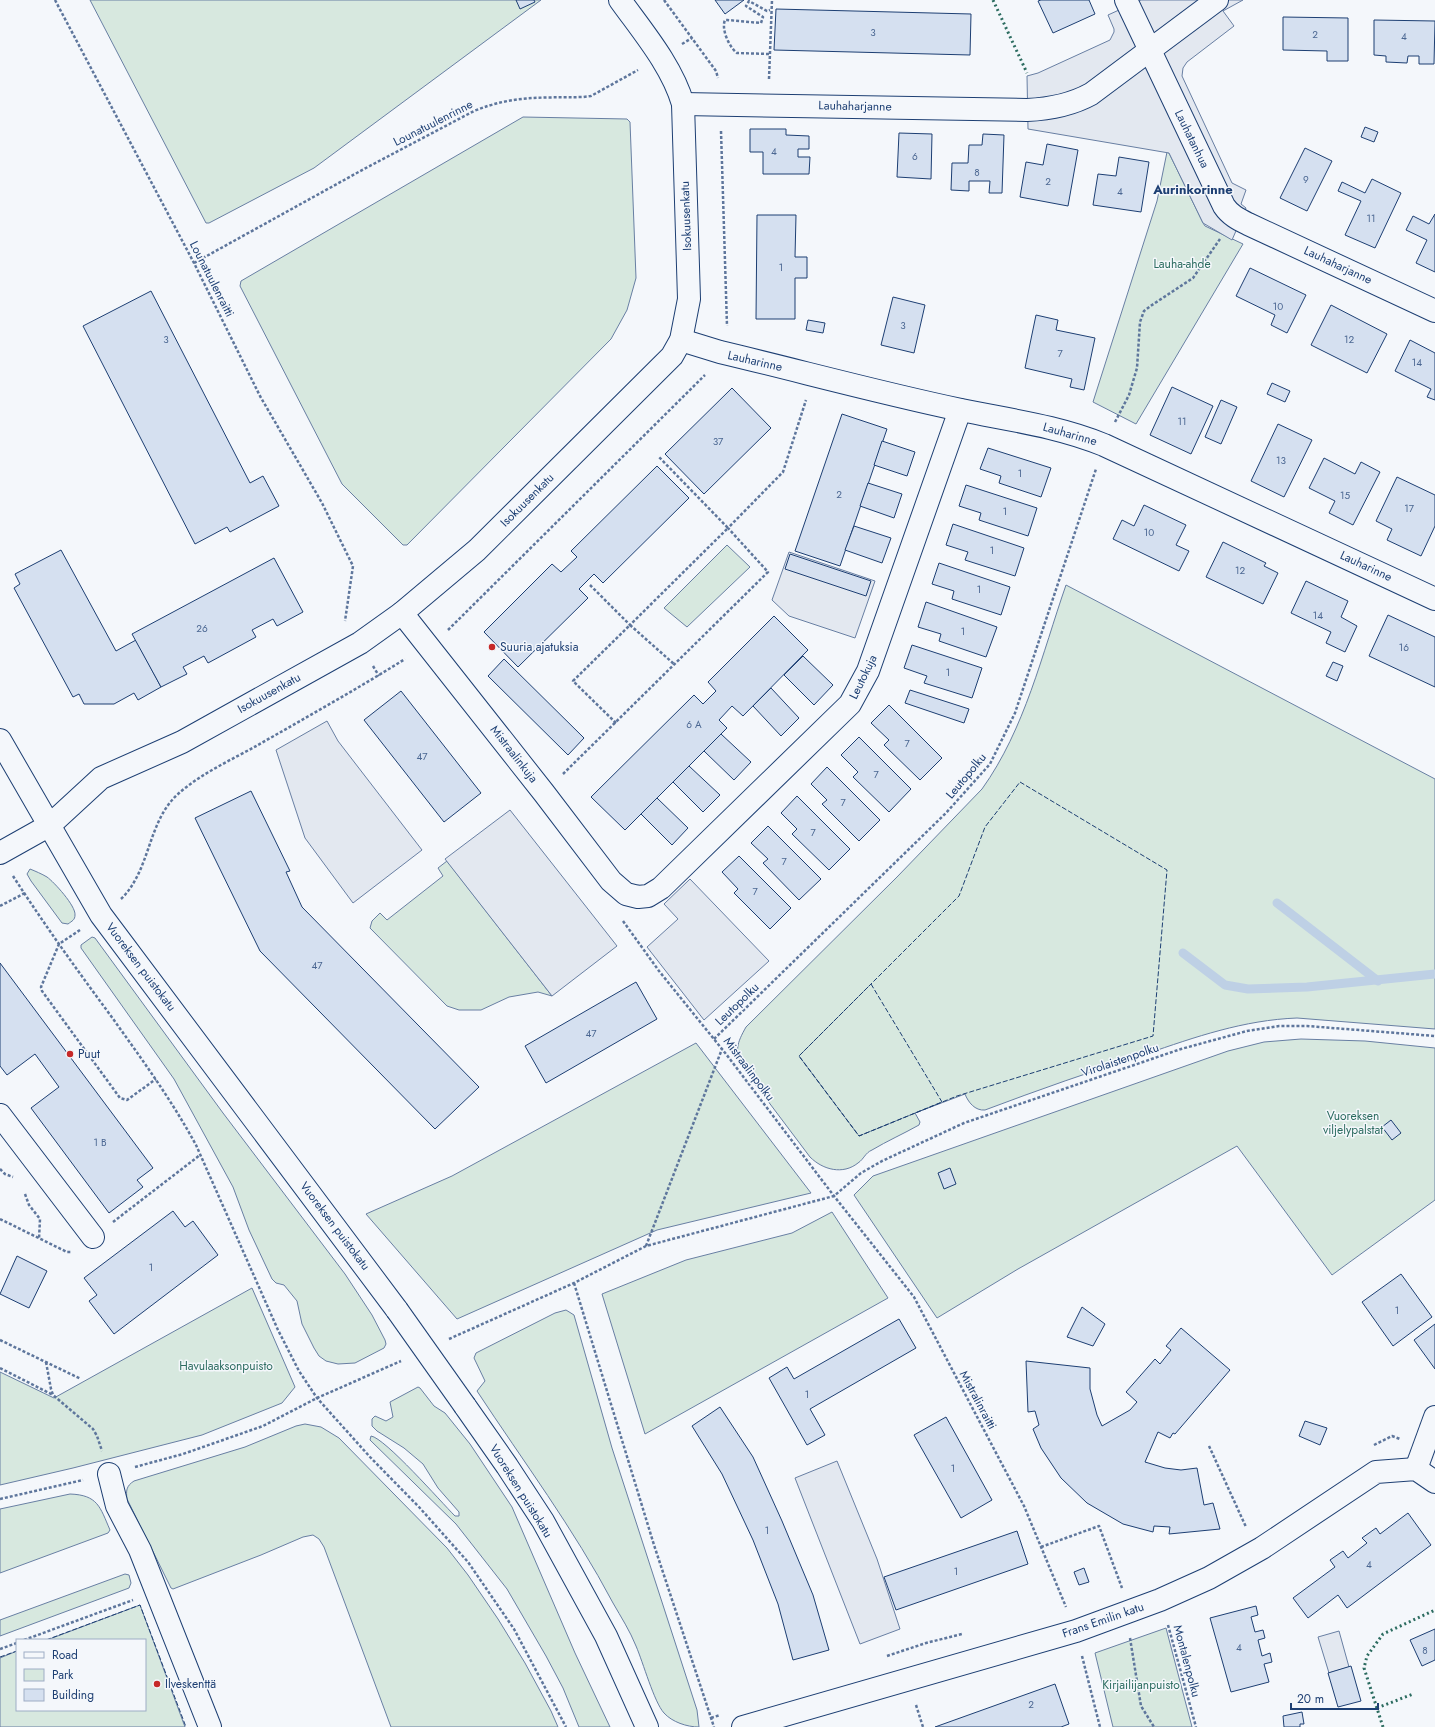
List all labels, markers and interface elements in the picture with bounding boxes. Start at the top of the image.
house number: 3 [870,25,876,40]
house number: 2 [1312,27,1318,42]
house number: 4 [1401,29,1407,44]
street label: Lounatuulenrinne [390,95,476,151]
street label: Lauhaharjanne [818,96,892,116]
street label: Lauhatanhua [1170,107,1214,171]
house number: 4 [771,144,777,159]
house number: 6 [912,149,918,164]
house number: 8 [974,165,980,180]
house number: 9 [1303,172,1309,187]
house number: 2 [1045,174,1051,189]
district label: Aurinkorinne [1152,180,1233,199]
street label: Isokuusenkatu [676,181,696,251]
house number: 4 [1117,184,1123,199]
house number: 11 [1367,211,1376,226]
street label: Lounatuulenraitti [185,238,239,320]
street label: Lauhaharjanne [1301,241,1375,289]
park label: Lauha-ahde [1153,255,1211,273]
house number: 1 [779,260,783,275]
house number: 10 [1273,299,1283,314]
house number: 3 [900,318,906,333]
house number: 3 [163,332,169,347]
house number: 12 [1344,332,1354,347]
street label: Lauharinne [726,346,784,376]
house number: 7 [1057,346,1063,361]
house number: 14 [1412,355,1422,370]
house number: 11 [1178,414,1187,429]
street label: Lauharinne [1041,418,1099,450]
house number: 37 [713,434,724,449]
house number: 13 [1276,453,1287,468]
house number: 1 [1018,466,1022,481]
street label: Isokuusenkatu [496,469,558,531]
house number: 2 [836,487,842,502]
house number: 15 [1340,488,1350,503]
house number: 17 [1404,501,1415,516]
house number: 1 [1003,504,1007,519]
house number: 10 [1144,525,1154,540]
house number: 1 [990,543,994,558]
street label: Lauharinne [1337,546,1395,586]
house number: 12 [1235,563,1245,578]
house number: 1 [977,582,981,597]
house number: 14 [1313,608,1323,623]
house number: 26 [196,621,208,636]
house number: 1 [961,624,965,639]
place label: Suuria ajatuksia [500,638,579,656]
house number: 16 [1399,640,1409,655]
marker: Suuria ajatuksia [487,642,497,652]
street label: Leutokuja [844,651,882,702]
house number: 1 [946,665,950,680]
street label: Isokuusenkatu [234,668,304,718]
house number: 6 A [686,717,702,732]
street label: Mistraalinkuja [486,721,542,787]
house number: 7 [904,736,910,751]
house number: 47 [416,749,428,764]
street label: Leutopolku [941,749,991,803]
house number: 7 [873,767,879,782]
house number: 7 [840,795,846,810]
house number: 7 [810,825,816,840]
house number: 7 [781,854,787,869]
house number: 7 [752,884,758,899]
street label: Vuoreksen puistokatu [102,919,180,1015]
house number: 47 [311,958,323,973]
street label: Leutopolku [711,978,763,1030]
house number: 47 [585,1026,597,1041]
street label: Mistraalinpolku [719,1033,779,1105]
street label: Virolaistenpolku [1079,1038,1161,1082]
place label: Puut [78,1045,100,1063]
marker: Puut [65,1049,75,1059]
park label: Vuoreksen viljelypalstat [1323,1107,1383,1139]
house number: 1 B [93,1135,107,1150]
street label: Vuoreksen puistokatu [296,1178,374,1274]
house number: 1 [149,1260,153,1275]
house number: 1 [1395,1303,1399,1318]
park label: Havulaaksonpuisto [179,1357,273,1375]
street label: Mistralinraitti [955,1367,1001,1433]
house number: 1 [805,1387,809,1402]
street label: Vuoreksen puistokatu [485,1441,557,1541]
house number: 1 [951,1461,955,1476]
house number: 1 [765,1523,769,1538]
house number: 4 [1366,1557,1372,1572]
house number: 1 [954,1564,958,1579]
street label: Frans Emilin katu [1060,1598,1146,1642]
street label: Montalenpolku [1169,1623,1205,1699]
legend [16,1639,146,1711]
house number: 4 [1236,1640,1242,1655]
house number: 8 [1422,1643,1428,1658]
text: Road [52,1646,78,1664]
text: Park [52,1666,74,1684]
place label: Ilveskenttä [165,1675,216,1693]
park label: Kirjailijanpuisto [1102,1676,1180,1694]
marker: Ilveskenttä [152,1679,162,1689]
scale bar [1291,1685,1378,1711]
text: Building [52,1686,94,1704]
text: 20 m [1297,1690,1324,1708]
house number: 2 [1028,1697,1034,1712]

